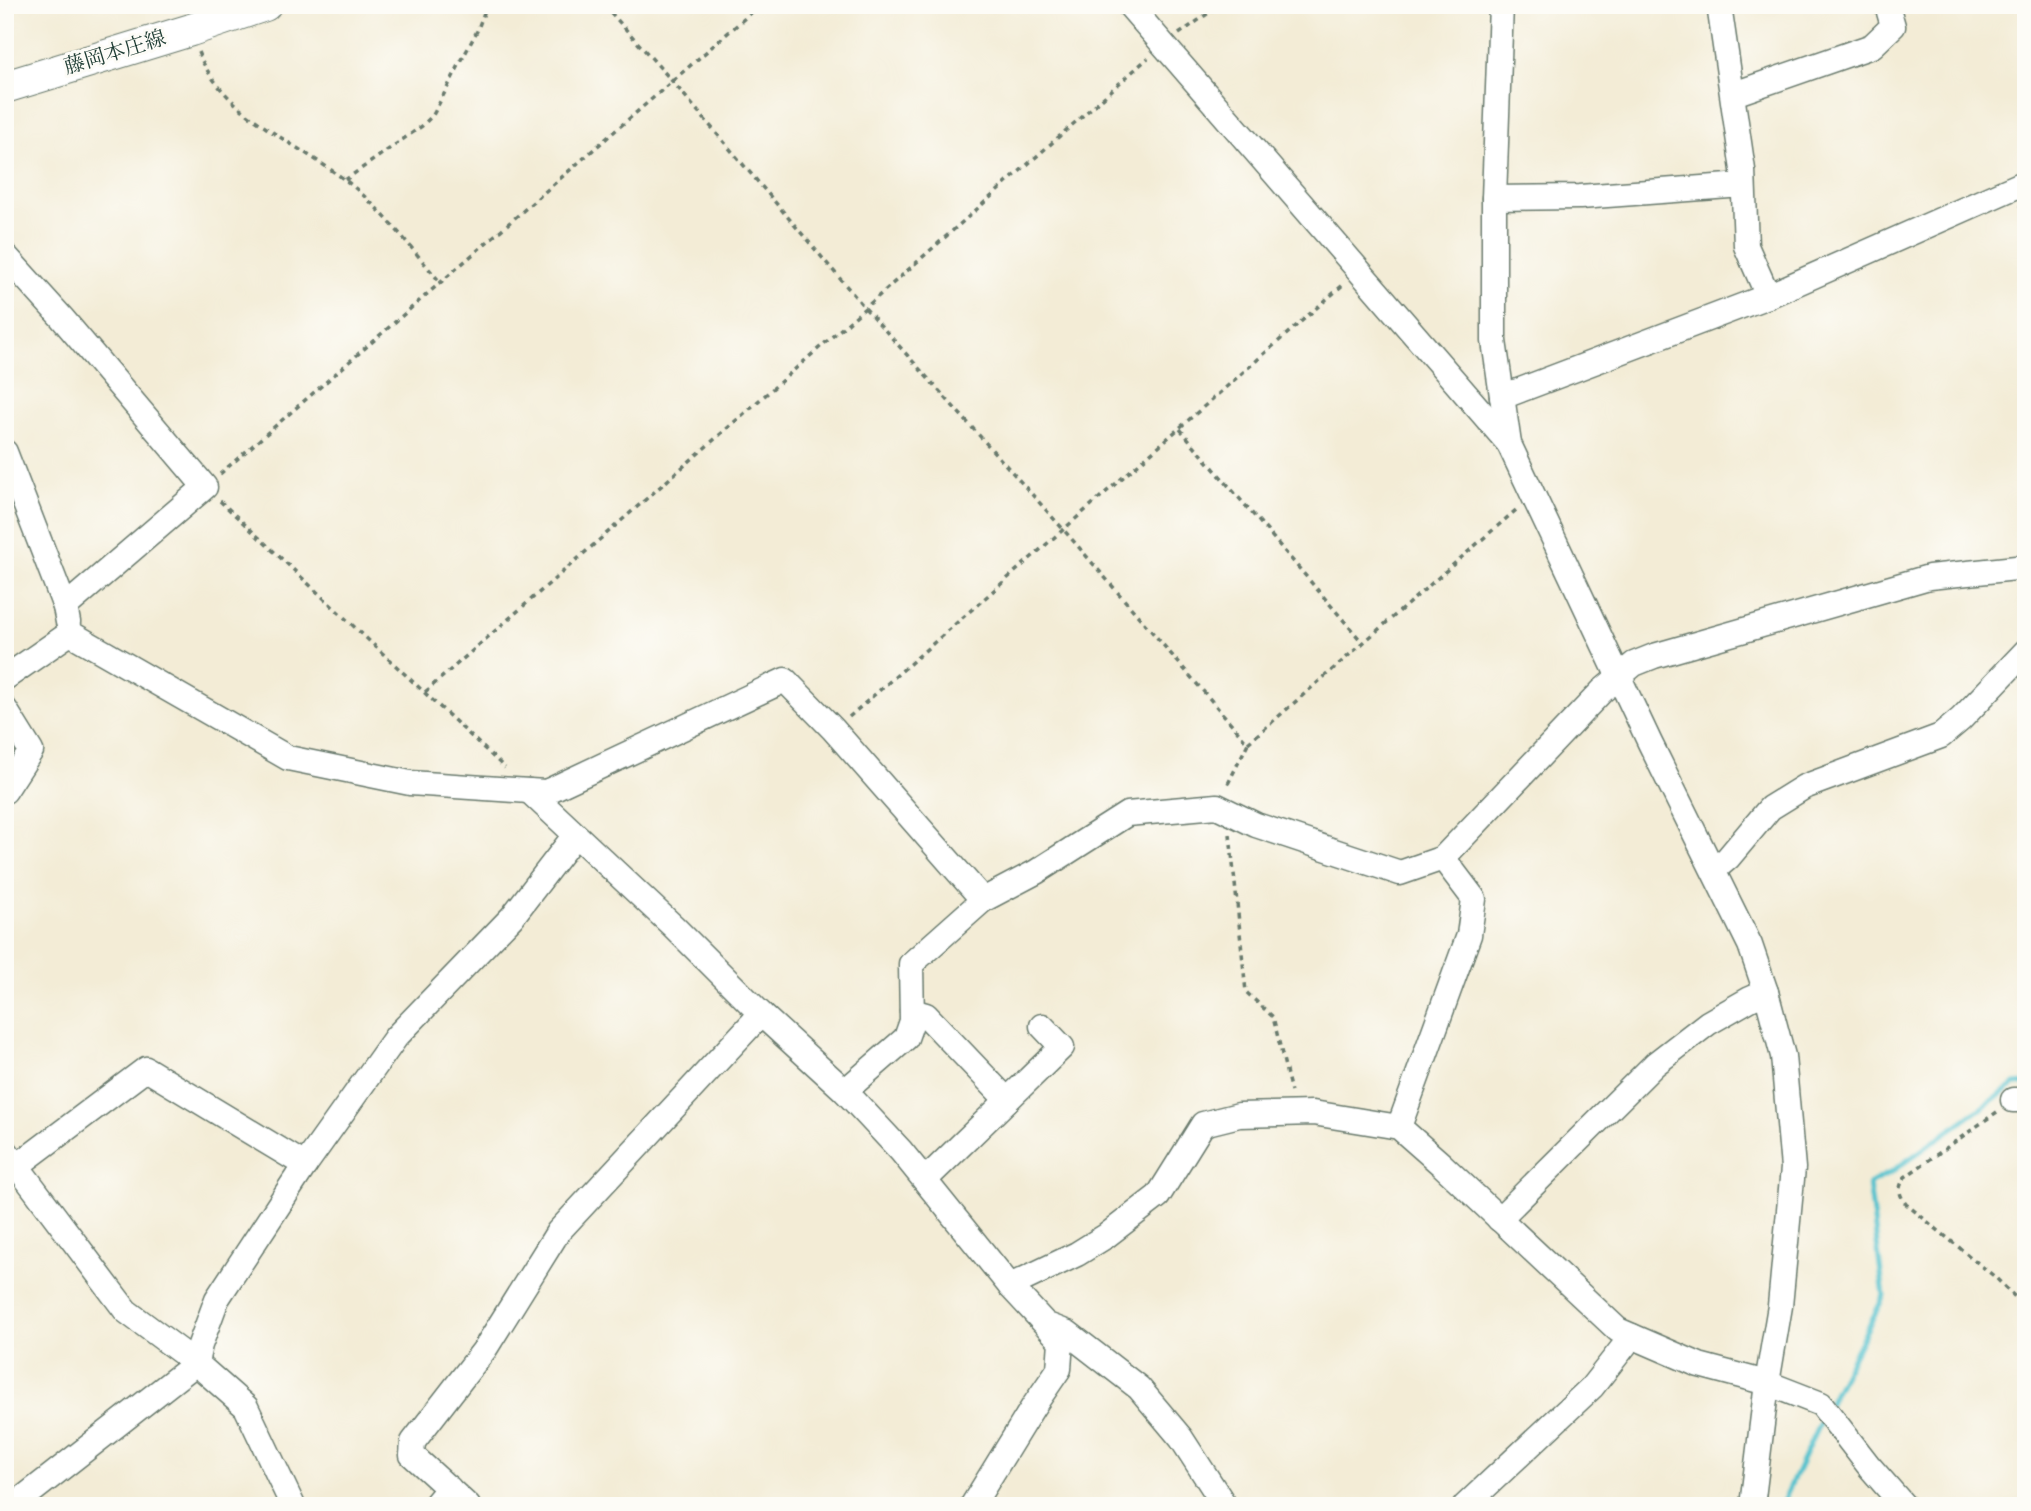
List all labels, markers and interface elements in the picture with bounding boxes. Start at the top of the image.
street label: 藤岡本庄線 [61,25,169,81]

